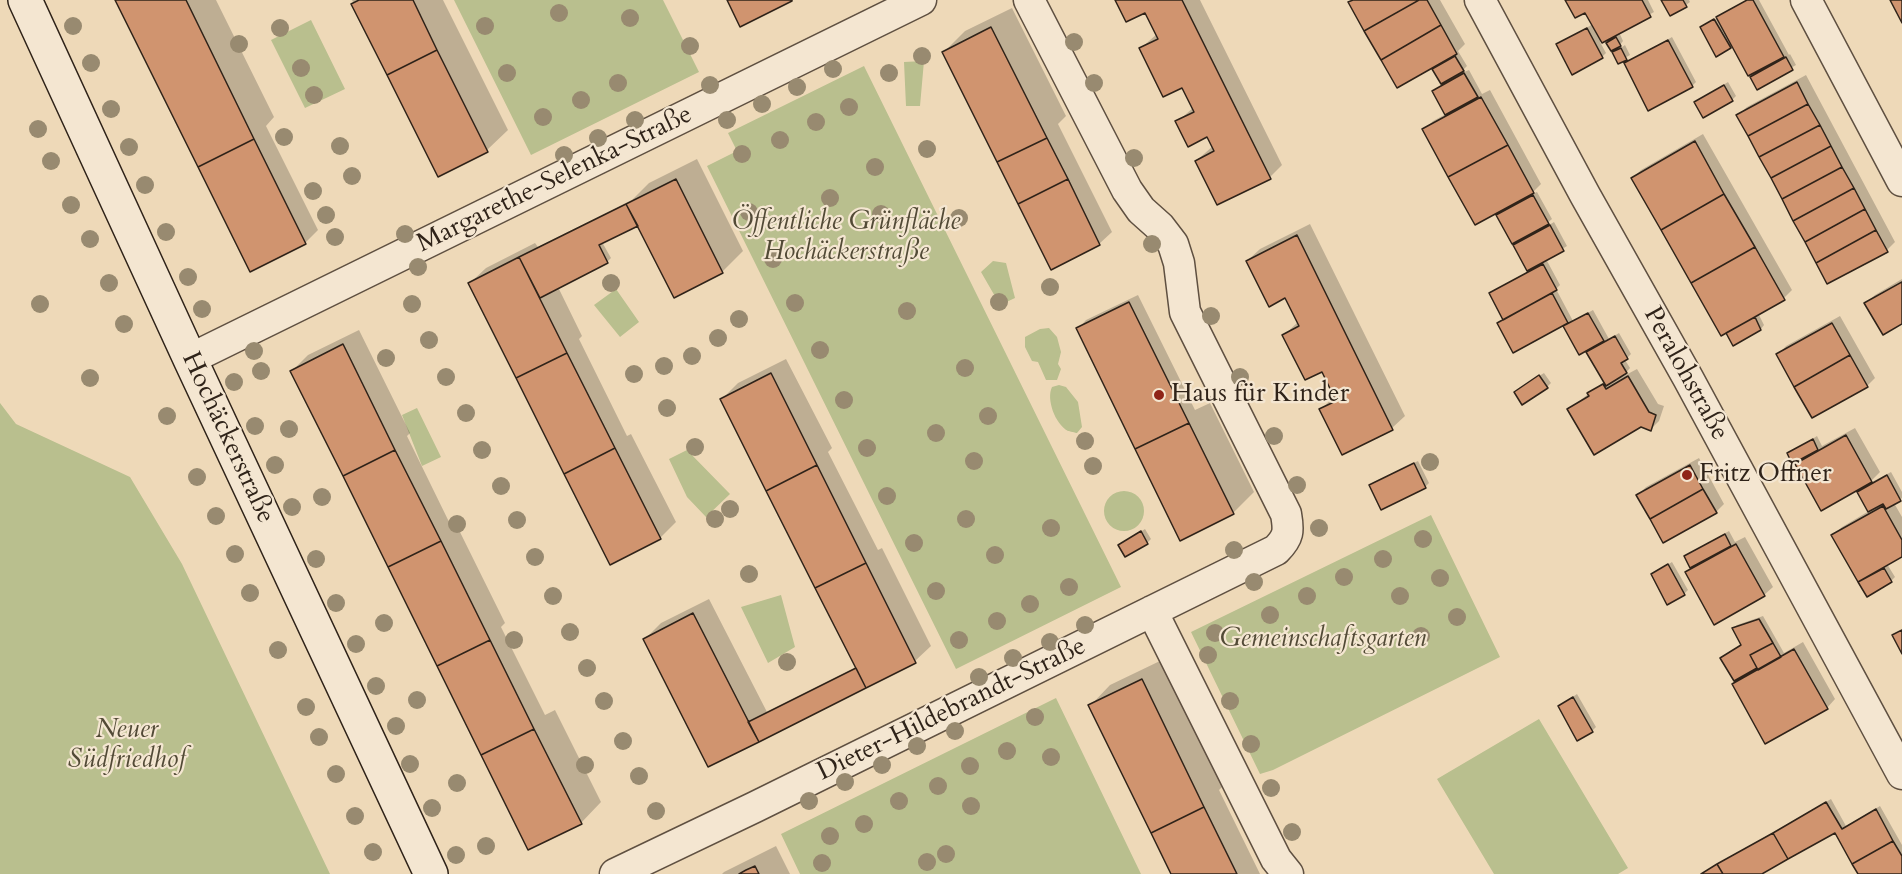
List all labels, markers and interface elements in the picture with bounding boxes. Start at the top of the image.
street label: Margarethe-Selenka-Straße [412,100,698,260]
park label: Öffentliche Grünfläche Hochäckerstraße [732,207,960,268]
street label: Peralohstraße [1636,302,1734,446]
street label: Hochäckerstraße [174,347,280,529]
place label: Haus für Kinder [1171,379,1349,411]
marker: Haus für Kinder [1152,388,1166,402]
place label: Fritz Offner [1699,459,1832,491]
marker: Fritz Offner [1680,468,1694,482]
park label: Gemeinschaftsgarten [1220,624,1426,656]
street label: Dieter-Hildebrandt-Straße [813,631,1091,789]
park label: Neuer Südfriedhof [68,715,186,776]

